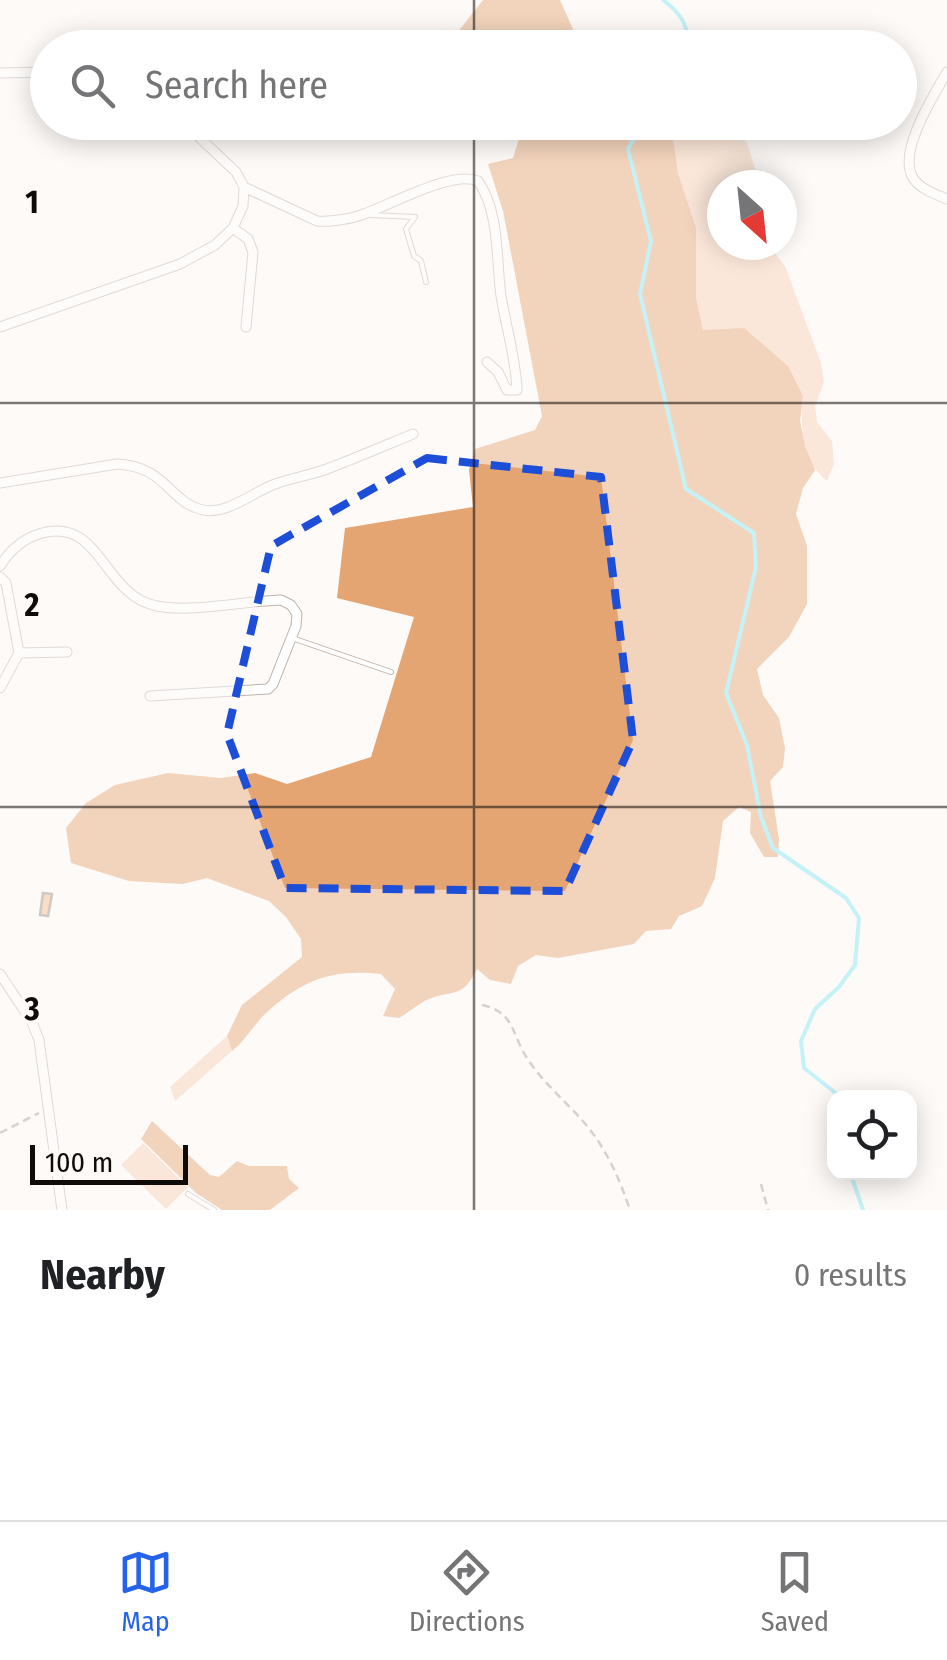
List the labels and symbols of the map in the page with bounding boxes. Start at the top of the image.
north arrow [707,170,797,260]
text: 1 [25,183,39,221]
text: 2 [24,586,40,624]
text: 3 [23,990,40,1028]
scale bar [30,1140,188,1184]

